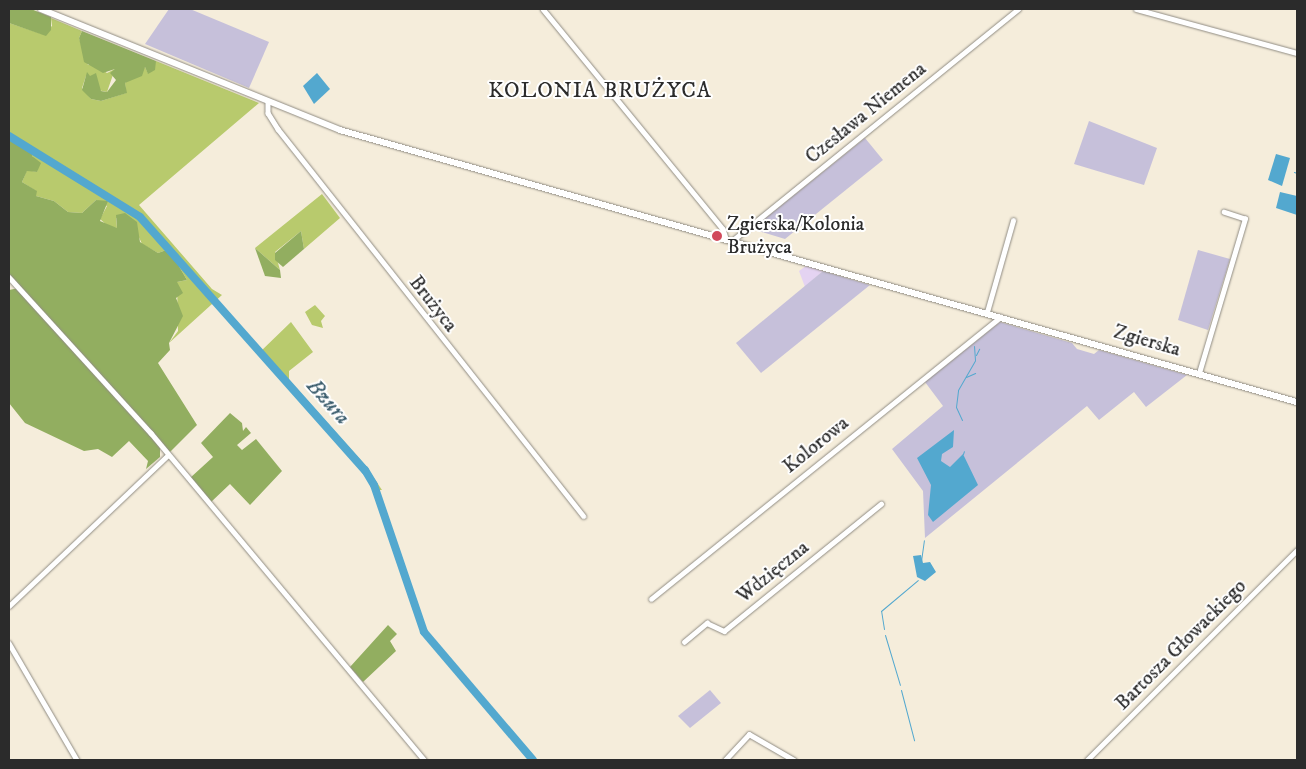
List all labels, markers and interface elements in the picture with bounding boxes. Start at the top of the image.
street label: Czesława Niemena [801,57,931,169]
district label: KOLONIA BRUŻYCA [486,78,714,104]
place label: Zgierska/Kolonia Brużyca [727,213,864,260]
marker: Zgierska/Kolonia Brużyca [711,230,723,242]
street label: Brużyca [404,271,462,337]
street label: Zgierska [1111,320,1183,362]
water label: Bzura [301,374,355,430]
street label: Kolorowa [778,411,854,479]
street label: Wdzięczna [732,536,814,608]
street label: Bartosza Głowackiego [1111,575,1251,715]

